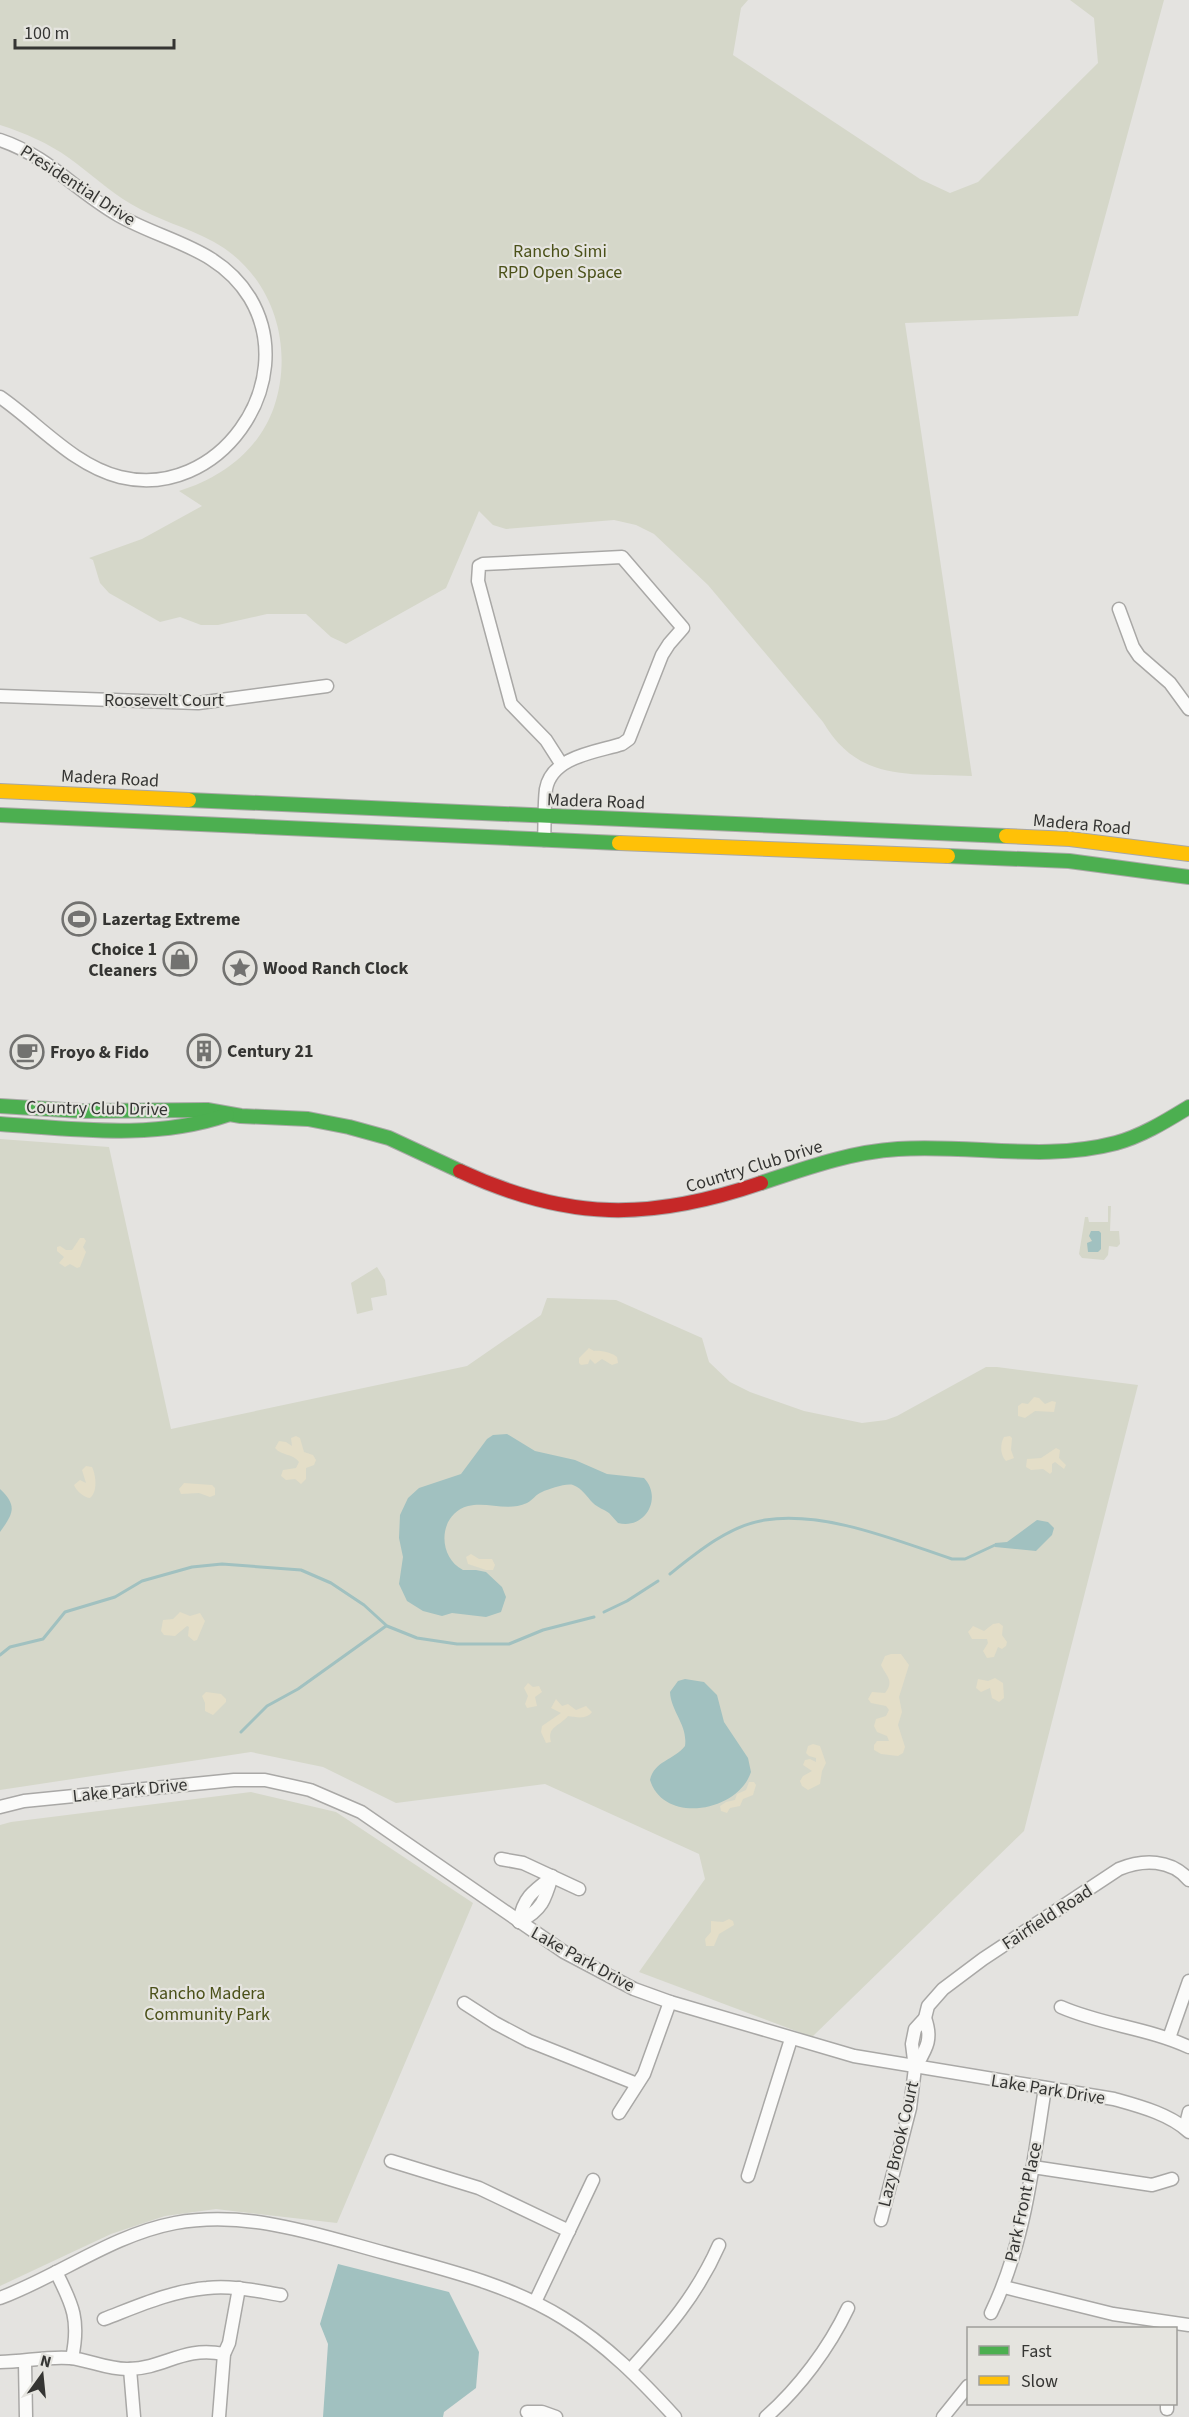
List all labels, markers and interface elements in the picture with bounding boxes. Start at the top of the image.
scale bar [15,12,174,50]
text: 100 m [24,21,69,46]
street label: Presidential Drive [15,139,140,232]
park label: Rancho Simi RPD Open Space [498,239,622,285]
street label: Roosevelt Court [104,688,224,713]
street label: Madera Road [60,763,160,794]
street label: Madera Road [546,787,645,816]
street label: Madera Road [1032,808,1132,841]
sports icon: Lazertag Extreme [61,901,97,937]
place label: Lazertag Extreme [102,907,240,932]
place label: Choice 1 Cleaners [88,937,157,983]
shop icon: Choice 1 Cleaners [162,941,198,977]
place icon: Wood Ranch Clock [222,950,258,986]
place label: Wood Ranch Clock [263,956,409,981]
building icon: Century 21 [186,1033,222,1069]
cafe icon: Froyo & Fido [9,1034,45,1070]
place label: Century 21 [227,1039,314,1064]
place label: Froyo & Fido [50,1040,149,1065]
street label: Country Club Drive [26,1095,168,1122]
street label: Country Club Drive [683,1134,826,1199]
street label: Lake Park Drive [71,1772,189,1809]
street label: Fairfield Road [997,1879,1097,1956]
street label: Lake Park Drive [526,1921,639,1998]
park label: Rancho Madera Community Park [144,1981,270,2027]
street label: Lake Park Drive [989,2068,1107,2111]
street label: Lazy Brook Court [872,2079,925,2209]
street label: Park Front Place [999,2140,1048,2264]
legend [967,2327,1177,2405]
text: Fast [1021,2339,1052,2364]
north arrow [12,2345,72,2405]
text: N [38,2349,54,2373]
text: Slow [1021,2369,1058,2394]

